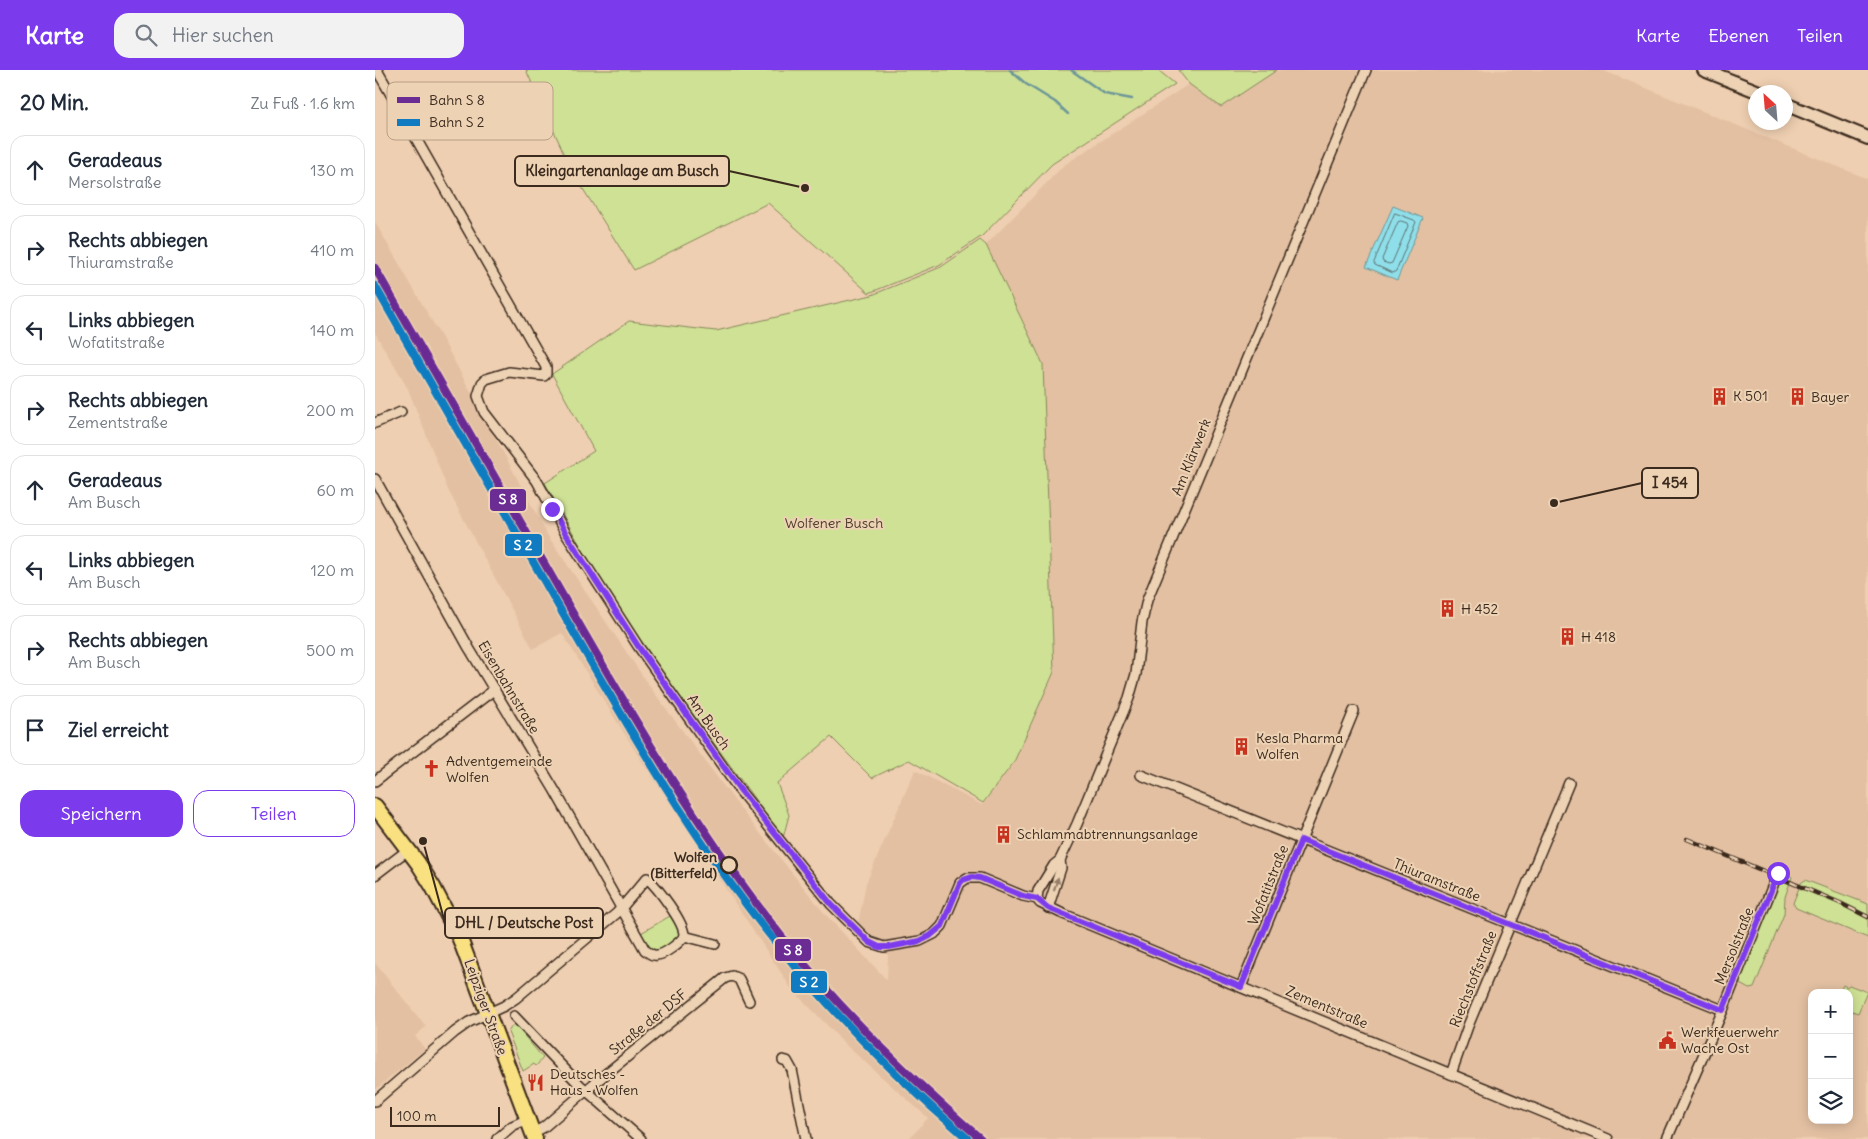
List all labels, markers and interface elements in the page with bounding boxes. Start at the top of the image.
search box [114,13,464,58]
text: Karte [25,20,84,50]
icon: search [132,21,160,49]
text: Hier suchen [172,23,274,47]
text: Karte [1636,24,1680,47]
text: Ebenen [1708,24,1769,47]
text: Teilen [1797,24,1843,47]
legend [387,82,553,140]
north arrow [1748,85,1793,130]
text: 20 Min. [20,89,88,116]
text: Bahn S 8 [429,91,485,109]
text: Zu Fuß · 1.6 km [251,93,355,113]
text: Bahn S 2 [429,113,485,131]
text: Geradeaus [68,148,162,172]
icon: ahead [21,156,49,184]
callout: Kleingartenanlage am Busch [515,156,729,186]
text: 130 m [310,160,354,180]
text: Kleingartenanlage am Busch [525,161,719,181]
text: Mersolstraße [68,172,161,192]
text: Rechts abbiegen [68,228,208,252]
icon: right [21,236,49,264]
text: 410 m [310,240,354,260]
text: Thiuramstraße [68,252,174,272]
text: Links abbiegen [68,308,195,332]
icon: left [21,316,49,344]
text: 140 m [310,320,354,340]
text: Wofatitstraße [68,332,165,352]
building icon: K 501 [1709,386,1729,406]
place label: K 501 [1733,387,1768,405]
building icon: Bayer [1787,387,1807,407]
text: Rechts abbiegen [68,388,208,412]
place label: Bayer [1811,388,1850,406]
icon: right [21,396,49,424]
text: 200 m [306,400,354,420]
text: Zementstraße [68,412,168,432]
street label: Am Klärwerk [1167,416,1215,498]
text: Geradeaus [68,468,162,492]
callout: I 454 [1642,468,1698,498]
text: I 454 [1652,473,1688,492]
icon: ahead [21,476,49,504]
text: 60 m [316,480,354,500]
line badge: S 8 [489,488,527,512]
text: S 8 [498,490,518,508]
text: Am Busch [68,492,141,512]
route end [541,498,564,521]
park label: Wolfener Busch [785,514,883,532]
line badge: S 2 [504,533,543,557]
text: S 2 [514,536,533,554]
text: Links abbiegen [68,548,195,572]
icon: left [21,556,49,584]
text: 120 m [311,560,354,580]
text: Am Busch [68,572,141,592]
building icon: H 452 [1437,599,1457,619]
place label: H 452 [1461,600,1499,618]
building icon: H 418 [1557,627,1577,647]
text: Rechts abbiegen [68,628,208,652]
place label: H 418 [1581,628,1616,646]
icon: right [21,636,49,664]
street label: Eisenbahnstraße [474,637,544,737]
text: 500 m [306,640,354,660]
text: Am Busch [68,652,141,672]
street label: Am Busch [683,691,735,753]
icon: arrive [21,716,49,744]
text: Ziel erreicht [68,718,169,742]
place label: Kesla Pharma Wolfen [1256,729,1343,763]
building icon: Kesla Pharma Wolfen [1232,736,1252,756]
place label: Adventgemeinde Wolfen [446,752,552,786]
church icon: Adventgemeinde Wolfen [422,759,442,779]
button: Speichern [20,790,183,837]
button: Teilen [193,790,355,837]
building icon: Schlammabtrennungsanlage [993,824,1013,844]
place label: Schlammabtrennungsanlage [1017,825,1198,843]
street label: Wofatitstraße [1244,842,1292,928]
place label: Wolfen (Bitterfeld) [651,848,717,882]
street label: Thiuramstraße [1391,854,1483,906]
marker: Wolfen (Bitterfeld) [720,856,738,874]
route start [1767,862,1790,885]
one-way arrow [1052,876,1060,891]
street label: Mersolstraße [1710,905,1758,987]
callout: DHL / Deutsche Post [445,908,603,938]
text: DHL / Deutsche Post [455,913,594,932]
street label: Riechstoffstraße [1445,928,1501,1030]
line badge: S 8 [774,938,812,962]
text: S 8 [783,941,803,959]
street label: Leipziger Straße [460,956,512,1058]
line badge: S 2 [790,970,828,994]
text: S 2 [800,973,819,991]
street label: Zementstraße [1283,982,1371,1032]
street label: Straße der DSF [606,985,691,1059]
map controls [1808,989,1853,1124]
button: + [1808,989,1853,1034]
place label: Werkfeuerwehr Wache Ost [1681,1023,1779,1057]
public building icon: Werkfeuerwehr Wache Ost [1657,1030,1677,1050]
button: − [1808,1034,1853,1079]
place label: Deutsches - Haus - Wolfen [550,1065,638,1099]
restaurant icon: Deutsches - Haus - Wolfen [526,1072,546,1092]
button: layers [1808,1079,1853,1124]
scale bar [390,1104,500,1127]
text: 100 m [397,1107,437,1125]

